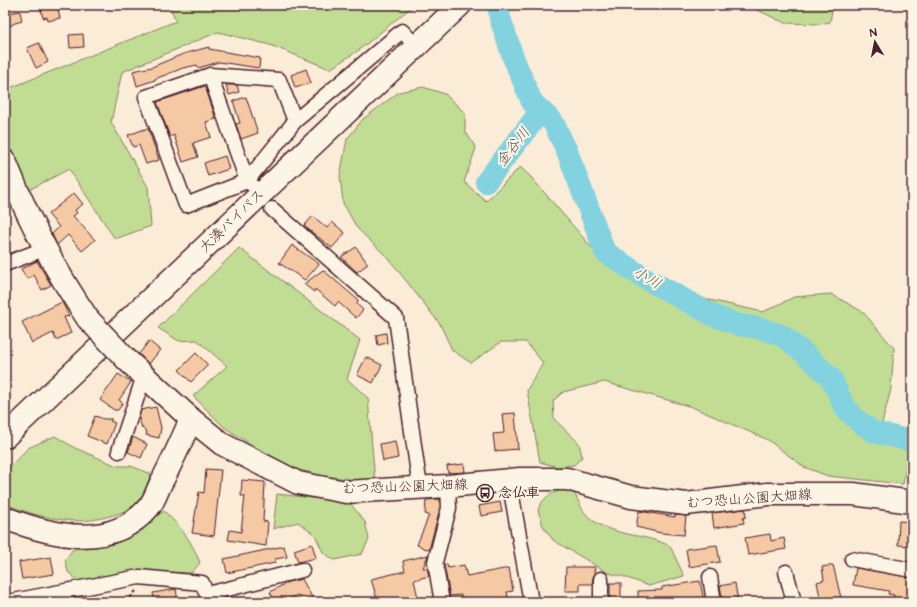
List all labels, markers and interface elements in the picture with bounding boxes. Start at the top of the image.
north arrow [855,22,895,62]
text: N [869,25,878,41]
water label: 金谷川 [491,123,535,171]
street label: 大湊バイパス [195,185,269,257]
water label: 小川 [629,261,665,295]
street label: むつ恐山公園大畑線 [342,475,468,499]
bus stop icon: 念仏車 [475,483,495,503]
place label: 念仏車 [498,483,540,503]
street label: むつ恐山公園大畑線 [685,485,813,513]

